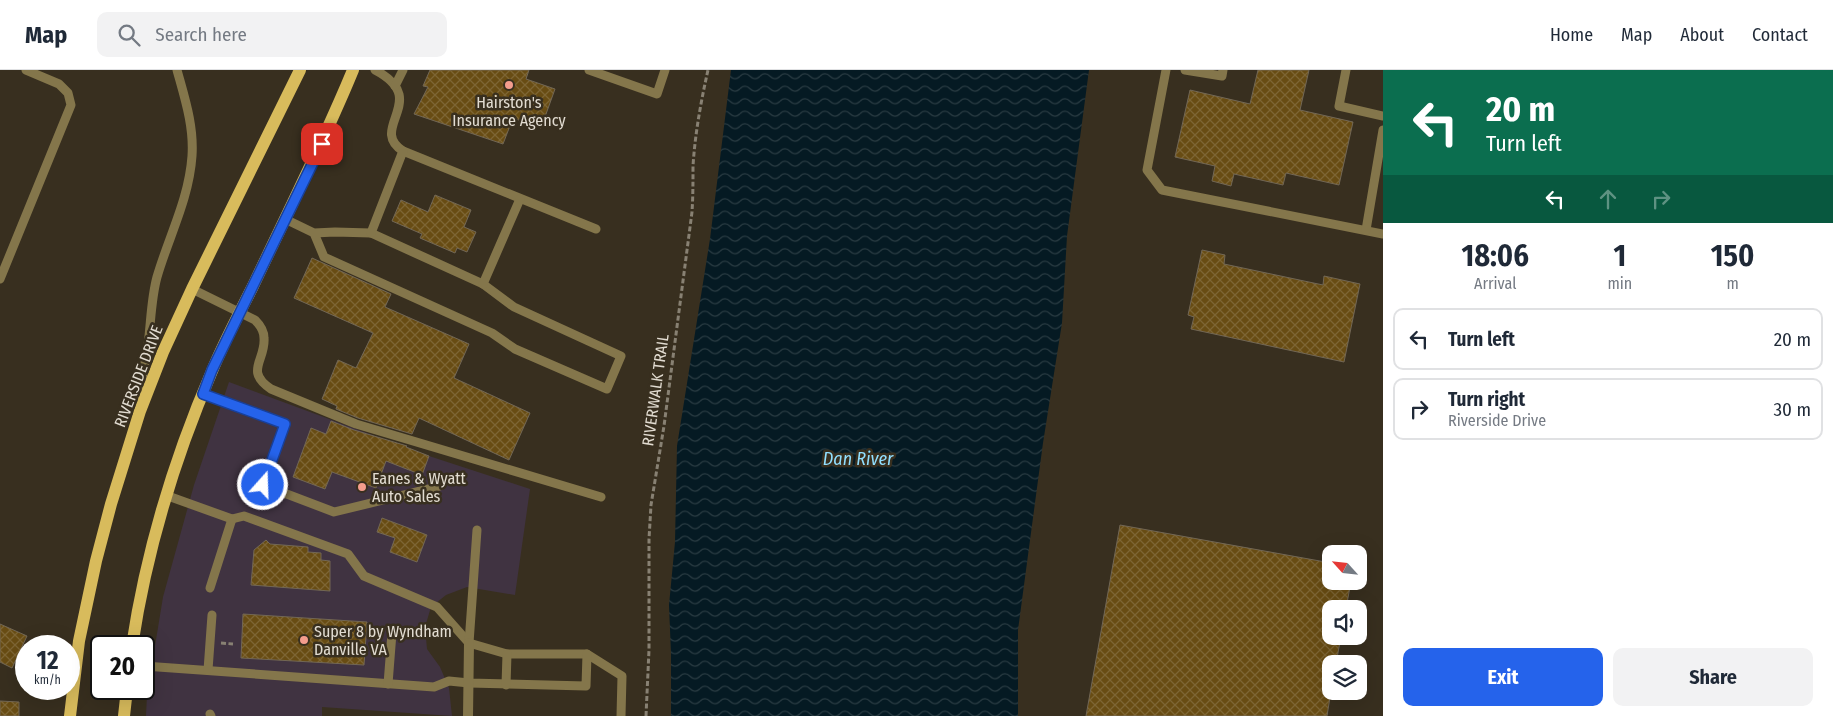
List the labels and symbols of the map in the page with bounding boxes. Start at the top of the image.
marker: Hairston's Insurance Agency [503,79,515,91]
place label: Hairston's Insurance Agency [452,93,567,130]
pin [301,123,343,165]
street label: RIVERSIDE DRIVE [110,322,167,430]
street label: RIVERWALK TRAIL [638,333,673,447]
water label: Dan River [823,448,894,470]
position arrow [236,458,288,510]
place label: Eanes & Wyatt Auto Sales [372,469,466,506]
marker: Eanes & Wyatt Auto Sales [356,481,368,493]
north arrow [1322,545,1368,590]
place label: Super 8 by Wyndham Danville VA [314,622,452,659]
marker: Super 8 by Wyndham Danville VA [298,634,310,646]
speed limit sign: 20 [90,635,155,700]

